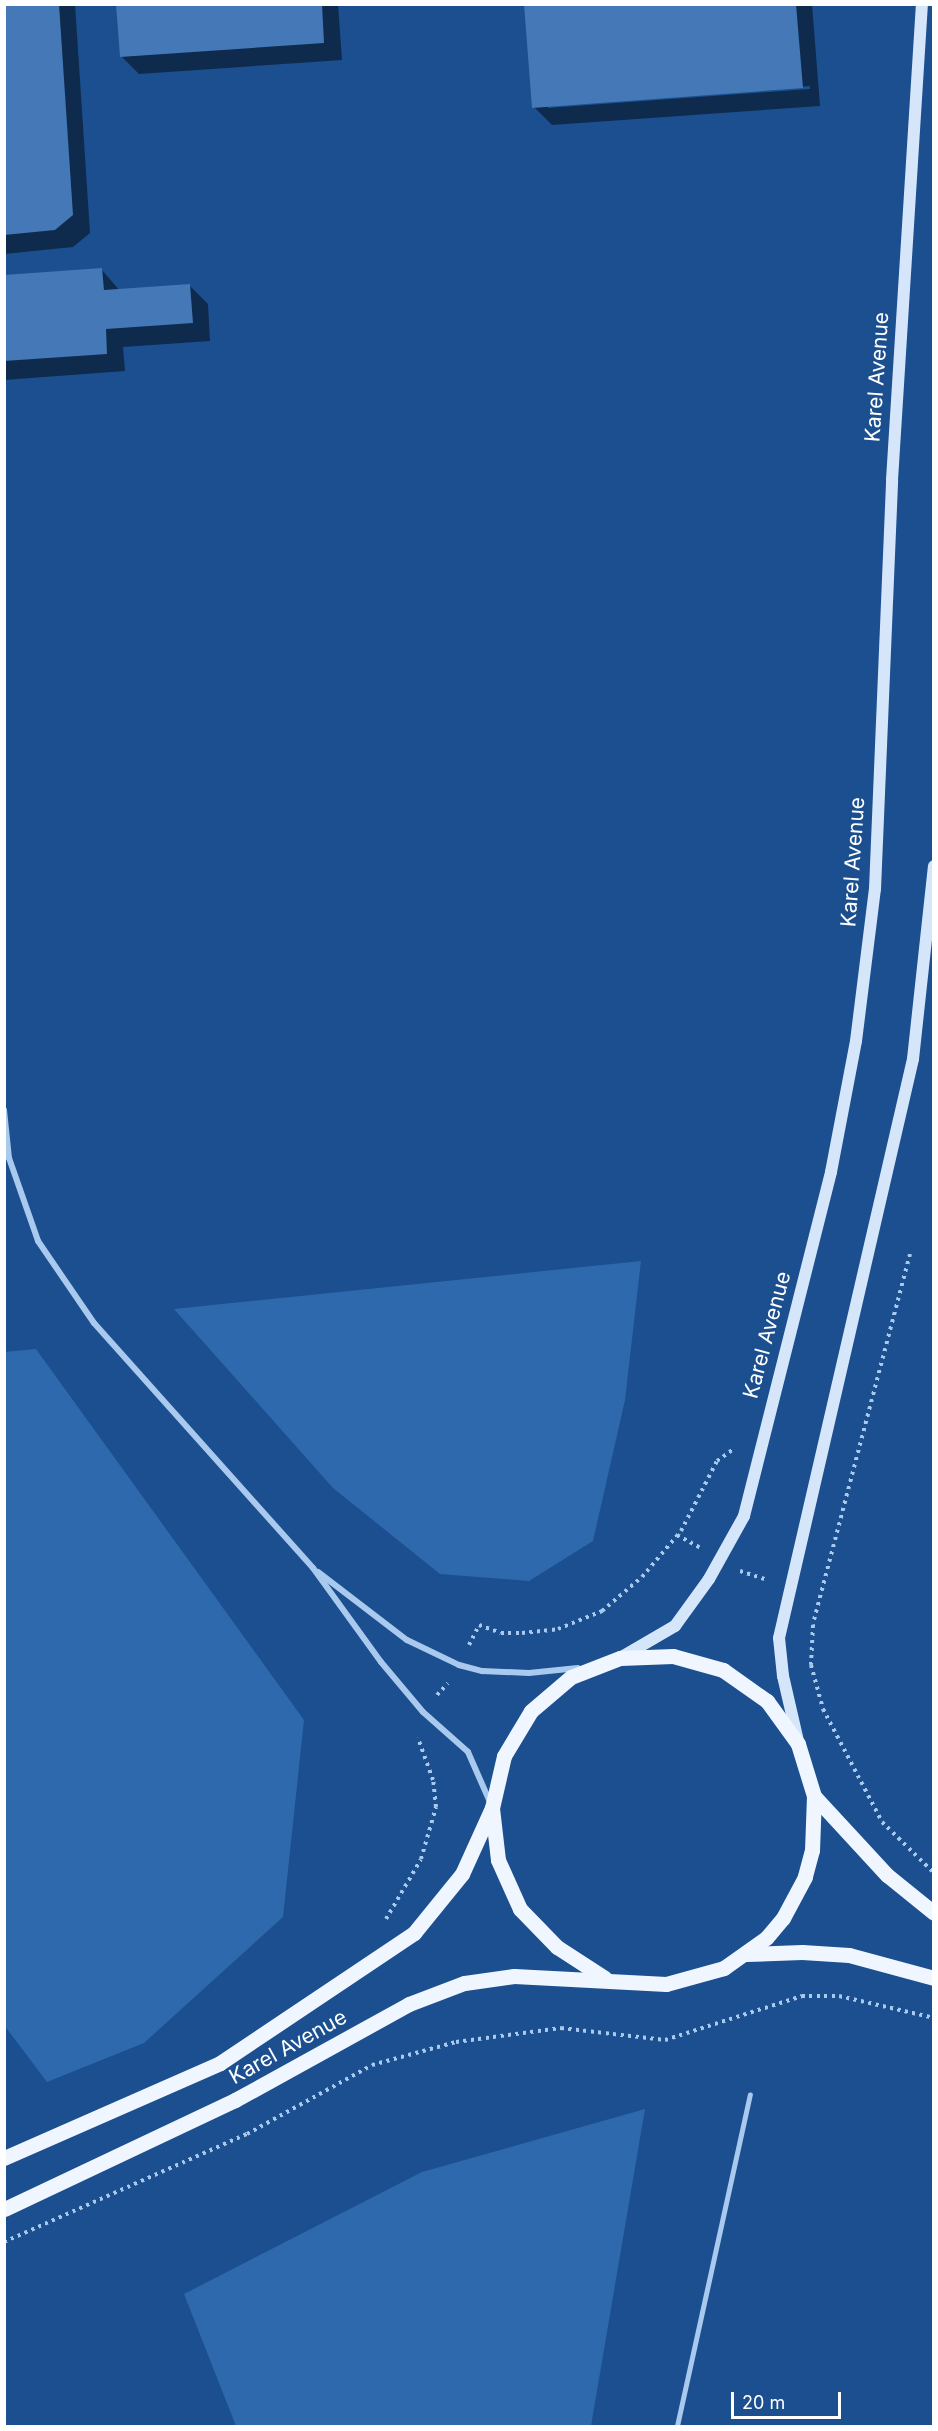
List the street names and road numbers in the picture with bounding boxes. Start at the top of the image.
street label: Karel Avenue [860,311,894,443]
street label: Karel Avenue [836,796,870,928]
street label: Karel Avenue [738,1269,796,1401]
street label: Karel Avenue [225,2004,351,2090]

